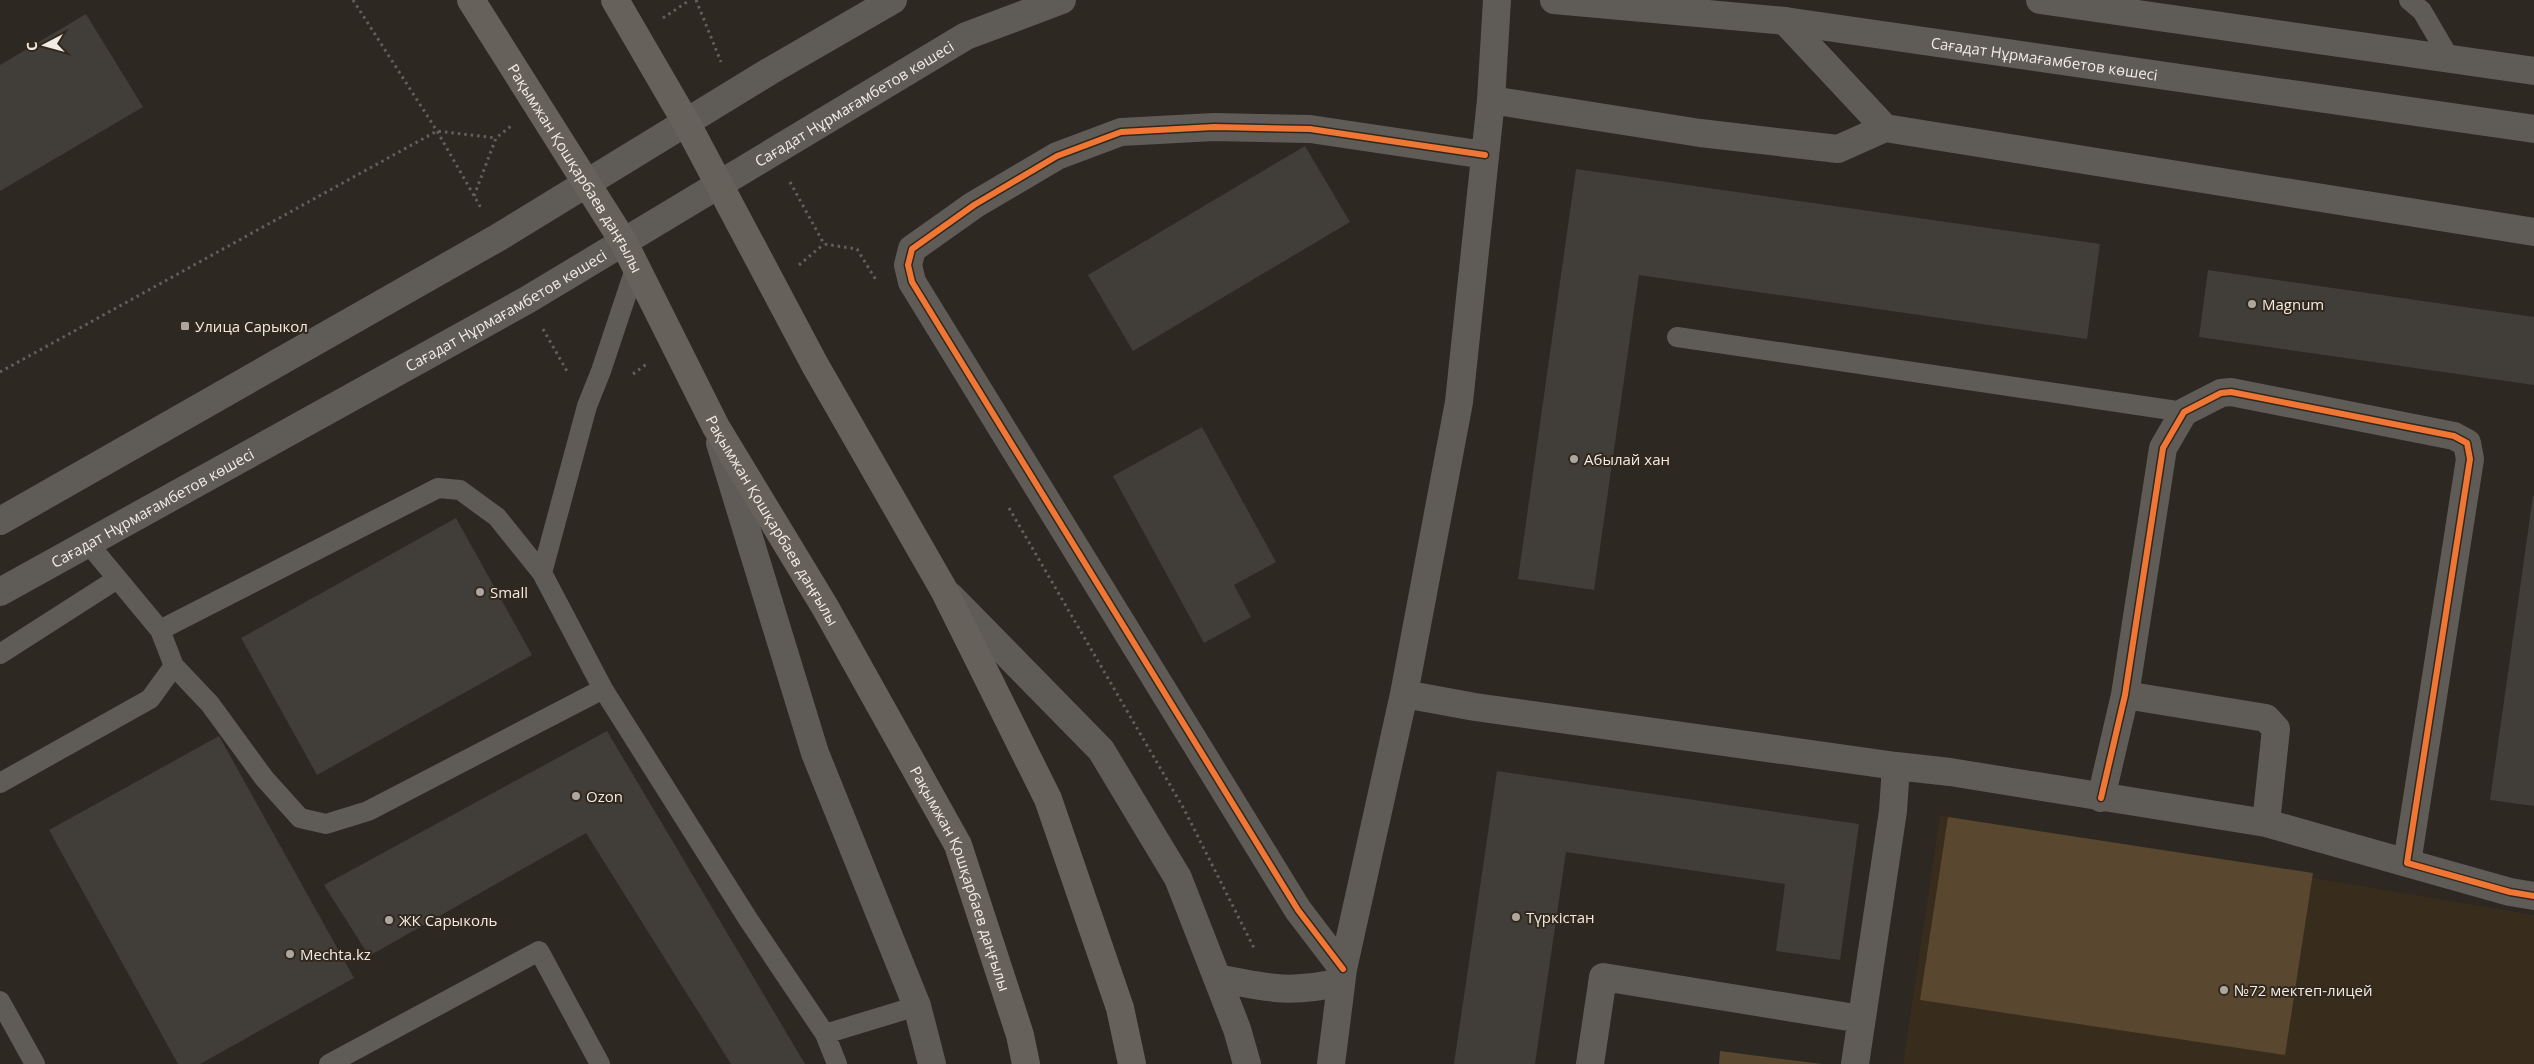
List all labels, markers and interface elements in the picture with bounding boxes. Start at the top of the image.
north arrow [20,20,70,70]
street label: Сағадат Нұрмағамбетов көшесі [1930,32,2159,85]
street label: Сағадат Нұрмағамбетов көшесі [751,36,957,171]
text: С [22,41,41,52]
street label: Рақымжан Қошқарбаев даңғылы [504,60,647,276]
street label: Сағадат Нұрмағамбетов көшесі [401,245,610,376]
place label: Magnum [2262,294,2324,314]
marker: Magnum [2246,298,2258,310]
place label: Улица Сарыкол [195,316,308,336]
marker: Улица Сарыкол [179,320,191,332]
street label: Рақымжан Қошқарбаев даңғылы [702,412,843,629]
street label: Сағадат Нұрмағамбетов көшесі [47,443,257,572]
place label: Абылай хан [1584,449,1670,469]
marker: Абылай хан [1568,453,1580,465]
place label: Small [490,582,528,602]
marker: Small [474,586,486,598]
street label: Рақымжан Қошқарбаев даңғылы [906,762,1015,994]
place label: Ozon [586,786,623,806]
marker: Ozon [570,790,582,802]
place label: Түркістан [1526,907,1595,927]
place label: ЖК Сарыколь [399,910,498,930]
marker: Түркістан [1510,911,1522,923]
marker: ЖК Сарыколь [383,914,395,926]
place label: Mechta.kz [300,944,371,964]
marker: Mechta.kz [284,948,296,960]
place label: №72 мектеп-лицей [2234,980,2373,1000]
marker: №72 мектеп-лицей [2218,984,2230,996]

